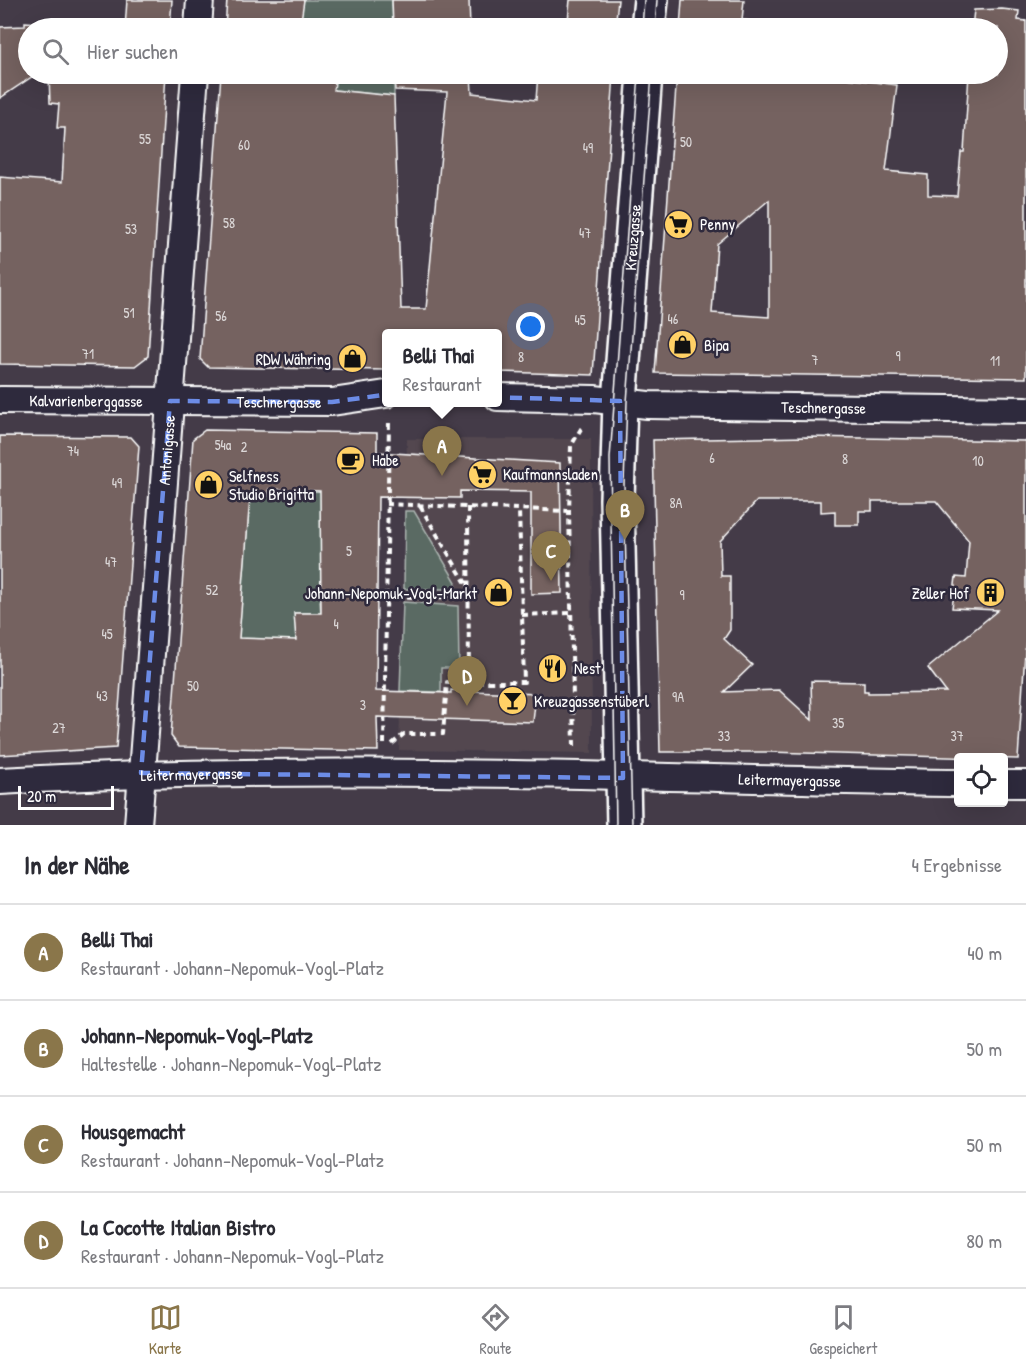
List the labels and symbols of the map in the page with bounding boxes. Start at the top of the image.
house number: 55 [139,129,151,148]
house number: 50 [680,132,692,151]
house number: 60 [238,135,250,154]
house number: 49 [583,138,593,157]
street label: Kreuzgasse [619,203,646,271]
supermarket icon: Penny [663,208,695,240]
house number: 58 [223,213,235,232]
place label: Penny [700,213,736,235]
house number: 53 [125,219,137,238]
house number: 47 [579,223,591,242]
house number: 51 [123,303,135,322]
house number: 56 [215,306,227,325]
house number: 46 [668,309,679,328]
house number: 45 [574,310,586,329]
your location [516,312,545,341]
shop icon: Bipa [667,329,699,361]
place label: Bipa [704,334,729,356]
shop icon: RDW Währing [336,343,368,375]
house number: 71 [82,344,94,363]
house number: 9 [895,346,901,365]
house number: 8 [518,347,524,366]
place label: RDW Währing [256,348,331,370]
house number: 7 [812,350,819,369]
house number: 11 [990,351,1000,370]
street label: Kalvarienberggasse [29,389,143,412]
street label: Teschnergasse [236,390,322,413]
street label: Teschnergasse [781,396,867,419]
street label: Antonigasse [153,414,180,486]
pin: A [422,426,462,476]
house number: 54a [215,435,232,454]
house number: 2 [241,437,248,456]
house number: 74 [67,441,79,460]
cafe icon: Habe [335,444,367,476]
house number: 6 [709,448,715,467]
place label: Habe [372,449,399,471]
house number: 8 [842,449,848,468]
house number: 10 [972,451,984,470]
supermarket icon: Kaufmannsladen [466,458,498,490]
place label: Kaufmannsladen [503,463,598,485]
place label: Selfness Studio Brigitta [229,465,314,505]
shop icon: Selfness Studio Brigitta [192,469,224,501]
house number: 49 [112,473,122,492]
pin: B [606,490,644,540]
house number: 8A [670,493,683,512]
pin: C [532,532,570,581]
house number: 5 [346,541,352,560]
house number: 47 [105,552,117,571]
shop icon: Johann-Nepomuk-Vogl-Markt [482,577,514,609]
building icon: Zeller Hof [974,577,1006,609]
house number: 52 [206,580,219,599]
place label: Johann-Nepomuk-Vogl-Markt [305,582,477,604]
place label: Zeller Hof [912,582,969,604]
house number: 9 [679,585,685,604]
house number: 4 [333,614,339,633]
house number: 45 [101,624,113,643]
restaurant icon: Nest [537,652,569,684]
pin: D [448,656,486,706]
place label: Nest [574,657,601,679]
house number: 50 [187,676,199,695]
bar icon: Kreuzgassenstüberl [497,685,529,717]
house number: 43 [96,686,108,705]
house number: 9A [672,687,684,706]
place label: Kreuzgassenstüberl [534,690,650,712]
house number: 3 [360,695,366,714]
house number: 35 [832,713,844,732]
house number: 27 [52,718,66,737]
house number: 33 [718,726,730,745]
house number: 37 [950,726,964,745]
street label: Leitermayergasse [140,762,244,786]
street label: Leitermayergasse [738,768,842,792]
scale bar [18,783,114,810]

